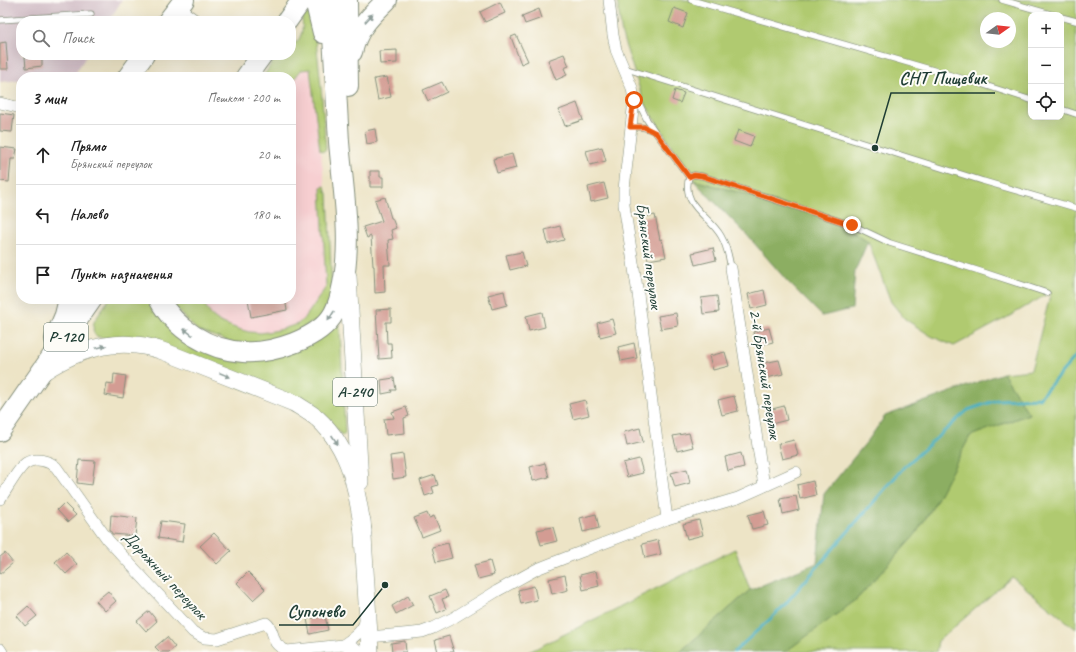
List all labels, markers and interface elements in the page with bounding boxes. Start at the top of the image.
north arrow [980,12,1016,48]
map controls [1028,12,1064,120]
button: + [1028,12,1064,48]
one-way arrow [365,13,374,23]
search box [16,16,296,60]
icon: search [30,27,52,49]
text: Поиск [62,29,94,48]
button: − [1028,48,1064,84]
callout: СНТ Пищевик [891,63,995,93]
text: СНТ Пищевик [899,67,988,89]
button: locate [1028,84,1064,120]
text: 3 мин [32,88,67,109]
text: Пешком · 200 m [207,90,280,106]
route start [625,91,643,109]
text: Прямо [70,137,106,156]
icon: ahead [32,144,54,166]
text: 20 m [258,147,280,163]
text: Брянский переулок [70,156,152,172]
street label: Брянский переулок [631,202,667,312]
icon: left [32,204,54,226]
text: Налево [70,205,108,224]
text: 180 m [252,207,280,223]
route end [843,216,861,234]
icon: arrive [32,264,54,286]
text: Пункт назначения [70,265,172,284]
street label: 2-й Брянский переулок [744,308,786,442]
one-way arrow [327,311,335,322]
road number: Р-120 [44,323,88,351]
one-way arrow [183,328,193,336]
one-way arrow [95,343,107,349]
one-way arrow [220,372,231,378]
road number: А-240 [333,378,377,406]
one-way arrow [331,435,339,445]
street label: Дорожный переулок [119,526,213,625]
callout: Супонево [279,595,353,625]
text: Супонево [287,600,346,622]

